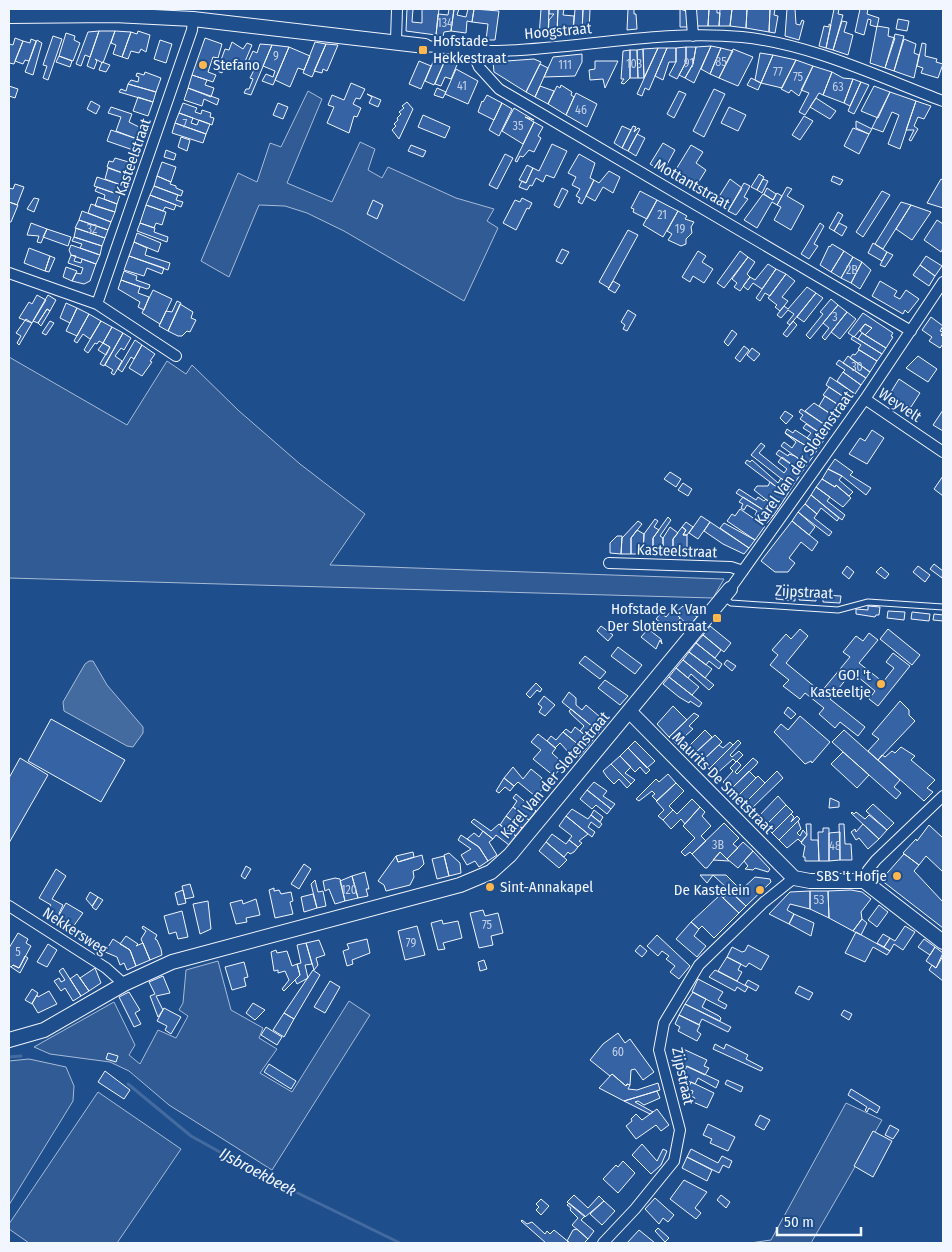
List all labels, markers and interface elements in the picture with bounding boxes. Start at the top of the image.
house number: 134 [437,16,453,30]
street label: Hoogstraat [524,19,592,43]
place label: Hofstade Hekkestraat [433,32,506,67]
marker: Hofstade Hekkestraat [417,44,429,56]
house number: 9 [273,49,279,63]
house number: 85 [715,55,727,69]
place label: Stefano [213,56,260,74]
house number: 91 [684,56,694,70]
house number: 103 [626,57,642,71]
house number: 111 [558,58,572,72]
marker: Stefano [197,59,209,71]
house number: 77 [773,65,783,79]
house number: 75 [793,70,804,84]
house number: 41 [457,79,467,93]
house number: 63 [832,80,844,94]
house number: 46 [575,103,587,117]
street label: Kasteelstraat [111,116,155,198]
house number: 7 [183,117,188,131]
house number: 35 [513,119,524,133]
street label: Mottantstraat [651,155,733,213]
house number: 21 [657,208,667,222]
house number: 32 [87,222,97,236]
house number: 19 [675,222,685,236]
house number: 2B [846,263,858,277]
house number: 3 [832,310,838,324]
house number: 30 [851,360,863,374]
street label: Weyvelt [875,384,925,426]
street label: Karel Van der Slotenstraat [751,387,857,529]
street label: Kasteelstraat [636,541,718,561]
street label: Zijpstraat [774,581,834,603]
place label: Hofstade K. Van Der Slotenstraat [607,600,707,635]
marker: Hofstade K. Van Der Slotenstraat [711,612,723,624]
place label: GO! 't Kasteeltje [810,666,871,701]
marker: GO! 't Kasteeltje [875,678,887,690]
street label: Karel Van der Slotenstraat [497,708,613,842]
street label: Maurits De Smetstraat [668,728,778,838]
house number: 3B [712,838,724,852]
house number: 48 [829,839,841,853]
place label: SBS 't Hofje [816,867,887,885]
marker: SBS 't Hofje [891,870,903,882]
place label: Sint-Annakapel [500,878,593,896]
marker: Sint-Annakapel [484,881,496,893]
place label: De Kastelein [674,881,750,899]
house number: 120 [341,883,357,897]
marker: De Kastelein [754,884,766,896]
house number: 53 [814,893,824,907]
street label: Nekkersweg [39,903,111,959]
house number: 75 [482,918,493,932]
house number: 79 [406,936,416,950]
house number: 5 [15,945,21,959]
house number: 60 [612,1045,624,1059]
street label: Zijpstraat [668,1046,698,1106]
water label: IJsbroekbeek [216,1144,300,1200]
scale bar [777,1204,861,1236]
text: 50 m [784,1213,814,1231]

